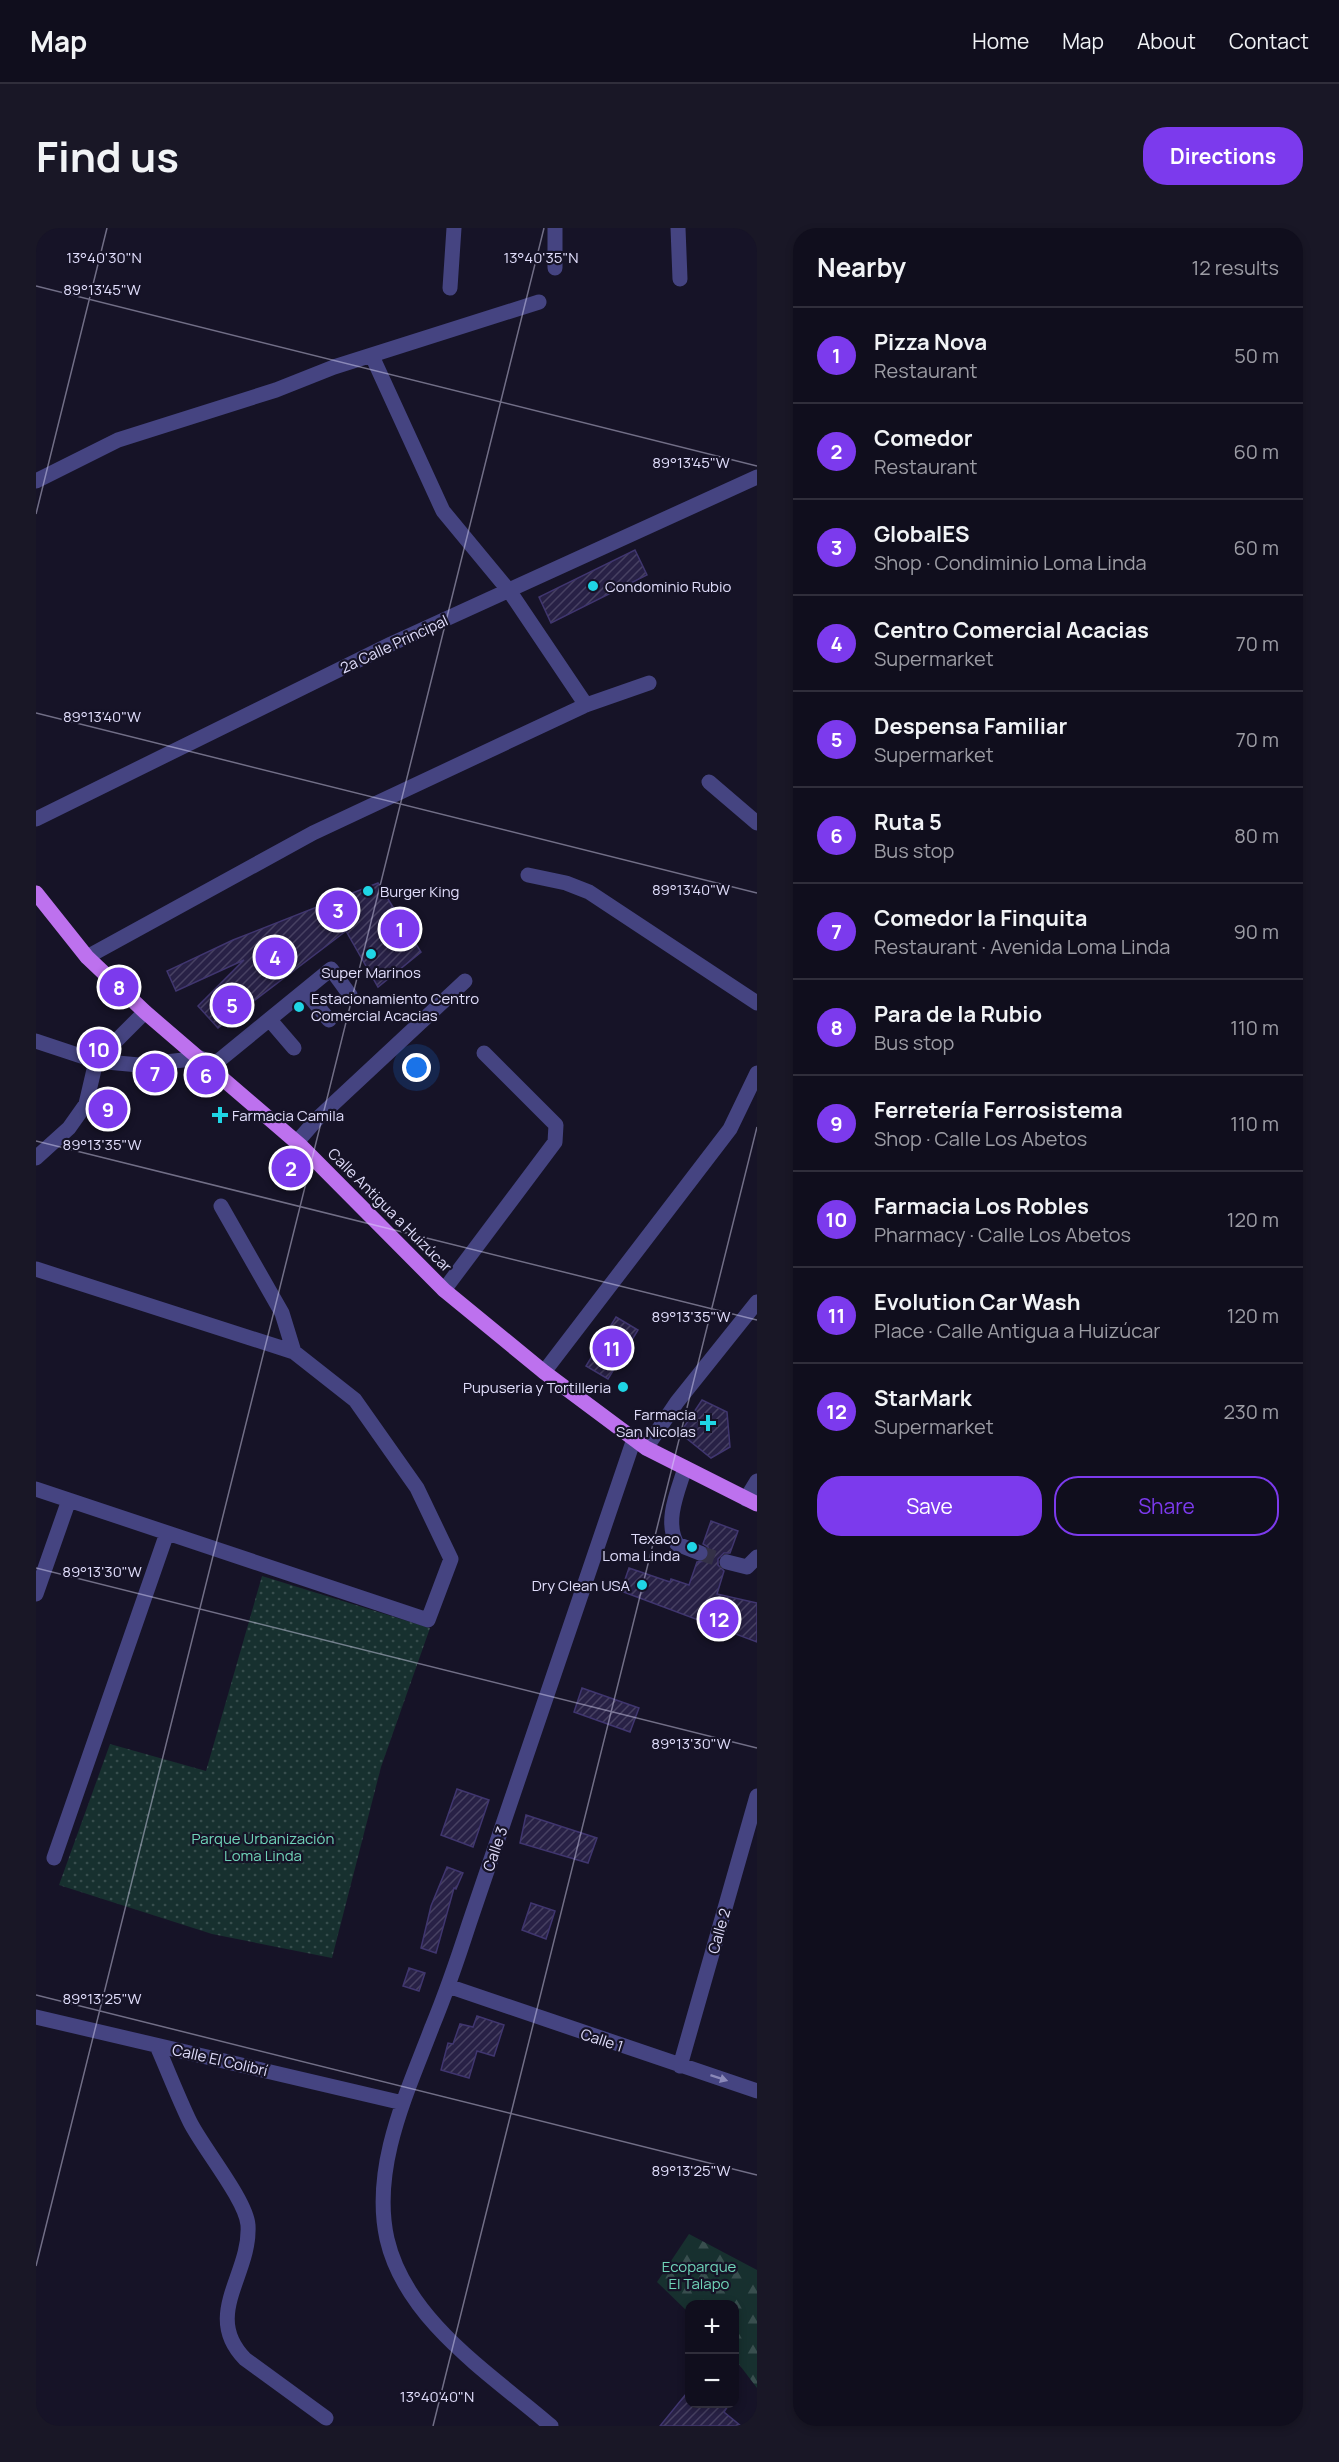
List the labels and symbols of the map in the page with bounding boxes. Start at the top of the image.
text: 13°40'30"N [66,247,142,268]
text: 13°40'35"N [503,247,579,268]
text: 89°13'45"W [63,279,141,300]
text: 89°13'45"W [652,452,730,473]
place label: Condominio Rubio [605,576,731,597]
marker: Condominio Rubio [586,579,600,593]
street label: 2a Calle Principal [337,610,451,678]
text: 89°13'40"W [63,706,141,727]
text: 89°13'40"W [652,879,730,900]
place label: Burger King [380,881,459,902]
marker: Burger King [361,884,375,898]
pin: 3 [318,888,358,932]
pin: 1 [380,906,420,952]
pin: 4 [256,934,294,980]
marker: Super Marinos [364,947,378,961]
place label: Super Marinos [321,962,421,983]
pin: 8 [100,964,139,1010]
pin: 5 [212,982,252,1028]
place label: Estacionamiento Centro Comercial Acacias [311,988,479,1026]
marker: Estacionamiento Centro Comercial Acacias [292,1000,306,1014]
pin: 10 [80,1026,118,1072]
pin: 7 [136,1050,174,1096]
pin: 6 [186,1052,226,1098]
your location [402,1053,431,1082]
pin: 9 [88,1086,128,1132]
place label: Farmacia Camila [232,1105,344,1126]
marker: Farmacia Camila [213,1108,227,1122]
text: 89°13'35"W [63,1134,141,1155]
street label: Calle Antigua a Huizúcar [323,1143,457,1277]
pin: 2 [272,1146,310,1190]
text: 89°13'35"W [652,1306,730,1327]
pin: 11 [592,1326,632,1370]
place label: Pupuseria y Tortilleria [463,1377,611,1398]
marker: Pupuseria y Tortilleria [616,1380,630,1394]
place label: Farmacia San Nicolas [616,1404,696,1442]
marker: Farmacia San Nicolas [701,1416,715,1430]
place label: Texaco Loma Linda [602,1528,680,1566]
marker: Texaco Loma Linda [685,1540,699,1554]
text: 89°13'30"W [62,1561,142,1582]
place label: Dry Clean USA [532,1575,630,1596]
marker: Dry Clean USA [635,1578,649,1592]
pin: 12 [700,1596,738,1642]
text: 89°13'30"W [651,1733,731,1754]
street label: Calle 3 [478,1824,512,1874]
park label: Parque Urbanización Loma Linda [192,1828,334,1866]
street label: Calle 2 [703,1906,735,1956]
text: 89°13'25"W [62,1988,142,2009]
street label: Calle 1 [578,2023,626,2057]
street label: Calle El Colibrí [170,2039,270,2081]
one-way arrow [710,2074,728,2084]
text: 89°13'25"W [651,2160,731,2181]
park label: Ecoparque El Talapo [662,2256,737,2294]
text: 13°40'40"N [400,2386,474,2407]

